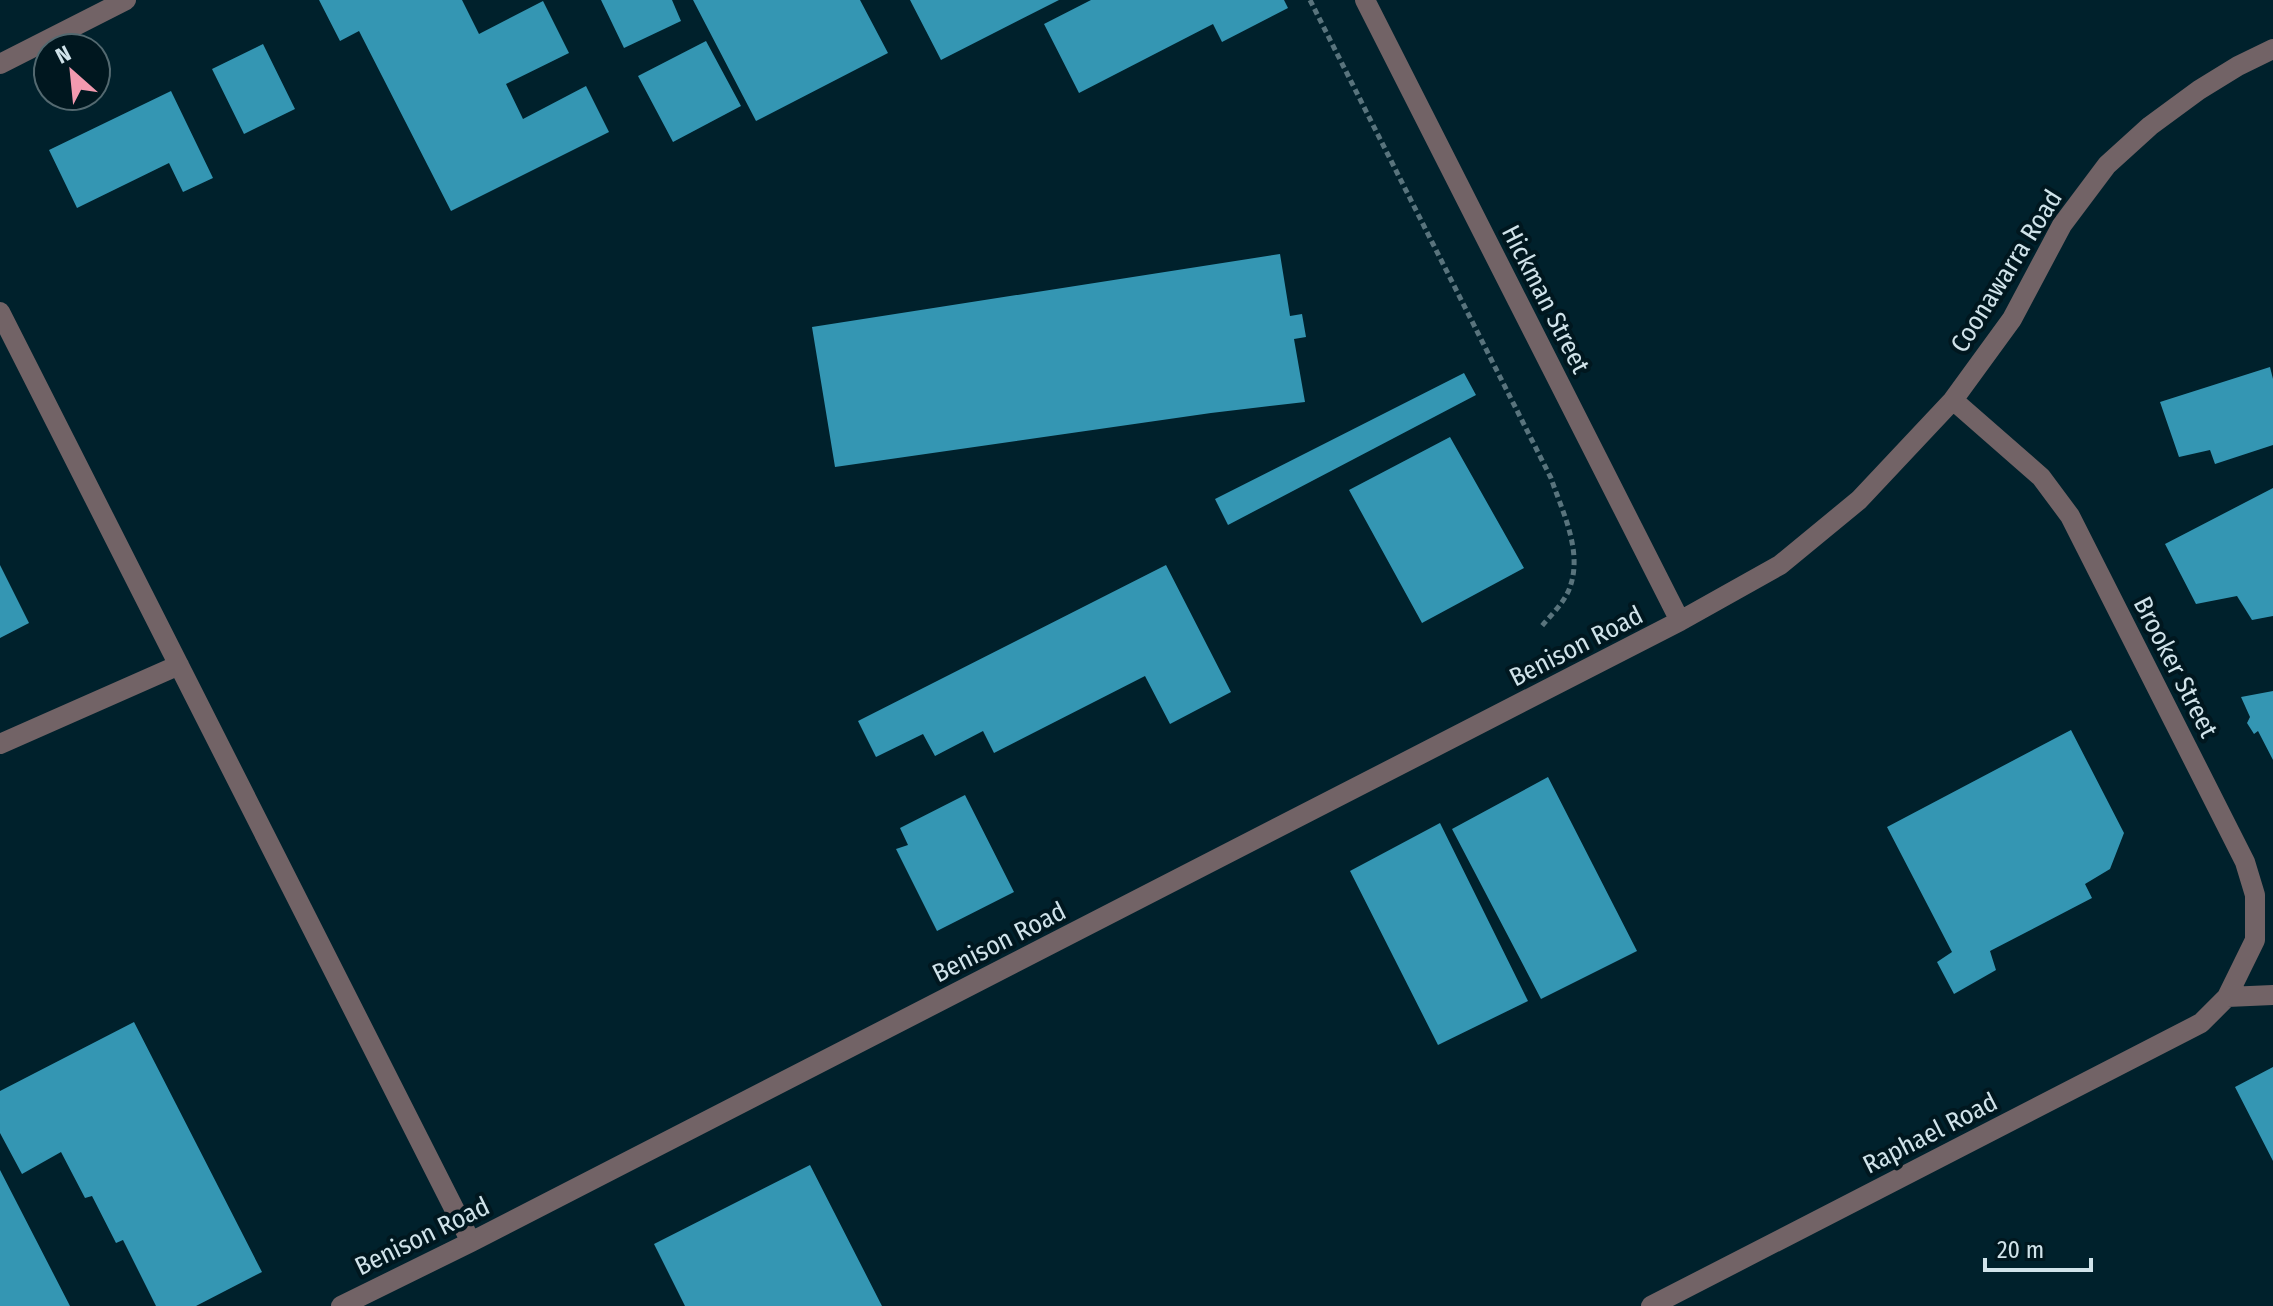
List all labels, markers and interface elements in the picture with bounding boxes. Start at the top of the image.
north arrow [32,32,112,112]
text: N [51,40,75,70]
street label: Coonawarra Road [1944,184,2069,358]
street label: Hickman Street [1495,220,1596,379]
street label: Brooker Street [2127,592,2224,743]
street label: Benison Road [1504,600,1648,693]
street label: Benison Road [927,896,1071,989]
street label: Raphael Road [1858,1086,2003,1181]
street label: Benison Road [350,1191,495,1282]
scale bar [1985,1222,2091,1272]
text: 20 m [1997,1236,2044,1264]

